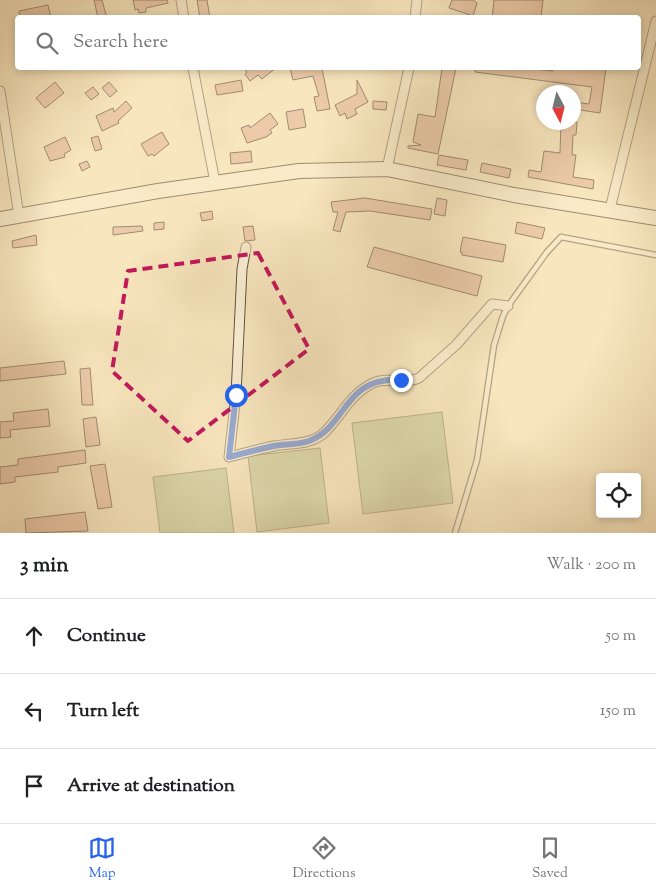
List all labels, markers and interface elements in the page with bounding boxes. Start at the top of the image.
search box [15,15,641,70]
icon: search [33,29,61,57]
text: Search here [73,29,168,56]
north arrow [536,85,581,130]
route end [390,369,413,392]
route start [225,384,248,407]
map controls [596,473,641,518]
button: locate [596,473,641,518]
text: 3 min [20,551,69,581]
text: Walk · 200 m [547,554,636,577]
icon: ahead [20,622,48,650]
text: Continue [67,623,146,650]
text: 50 m [605,625,636,648]
icon: left [20,697,48,725]
text: Turn left [67,698,139,725]
text: 150 m [600,700,636,723]
icon: arrive [20,772,48,800]
text: Arrive at destination [67,773,235,800]
tab: Map [88,834,116,884]
tab: Directions [292,834,356,884]
tab: Saved [532,834,568,884]

